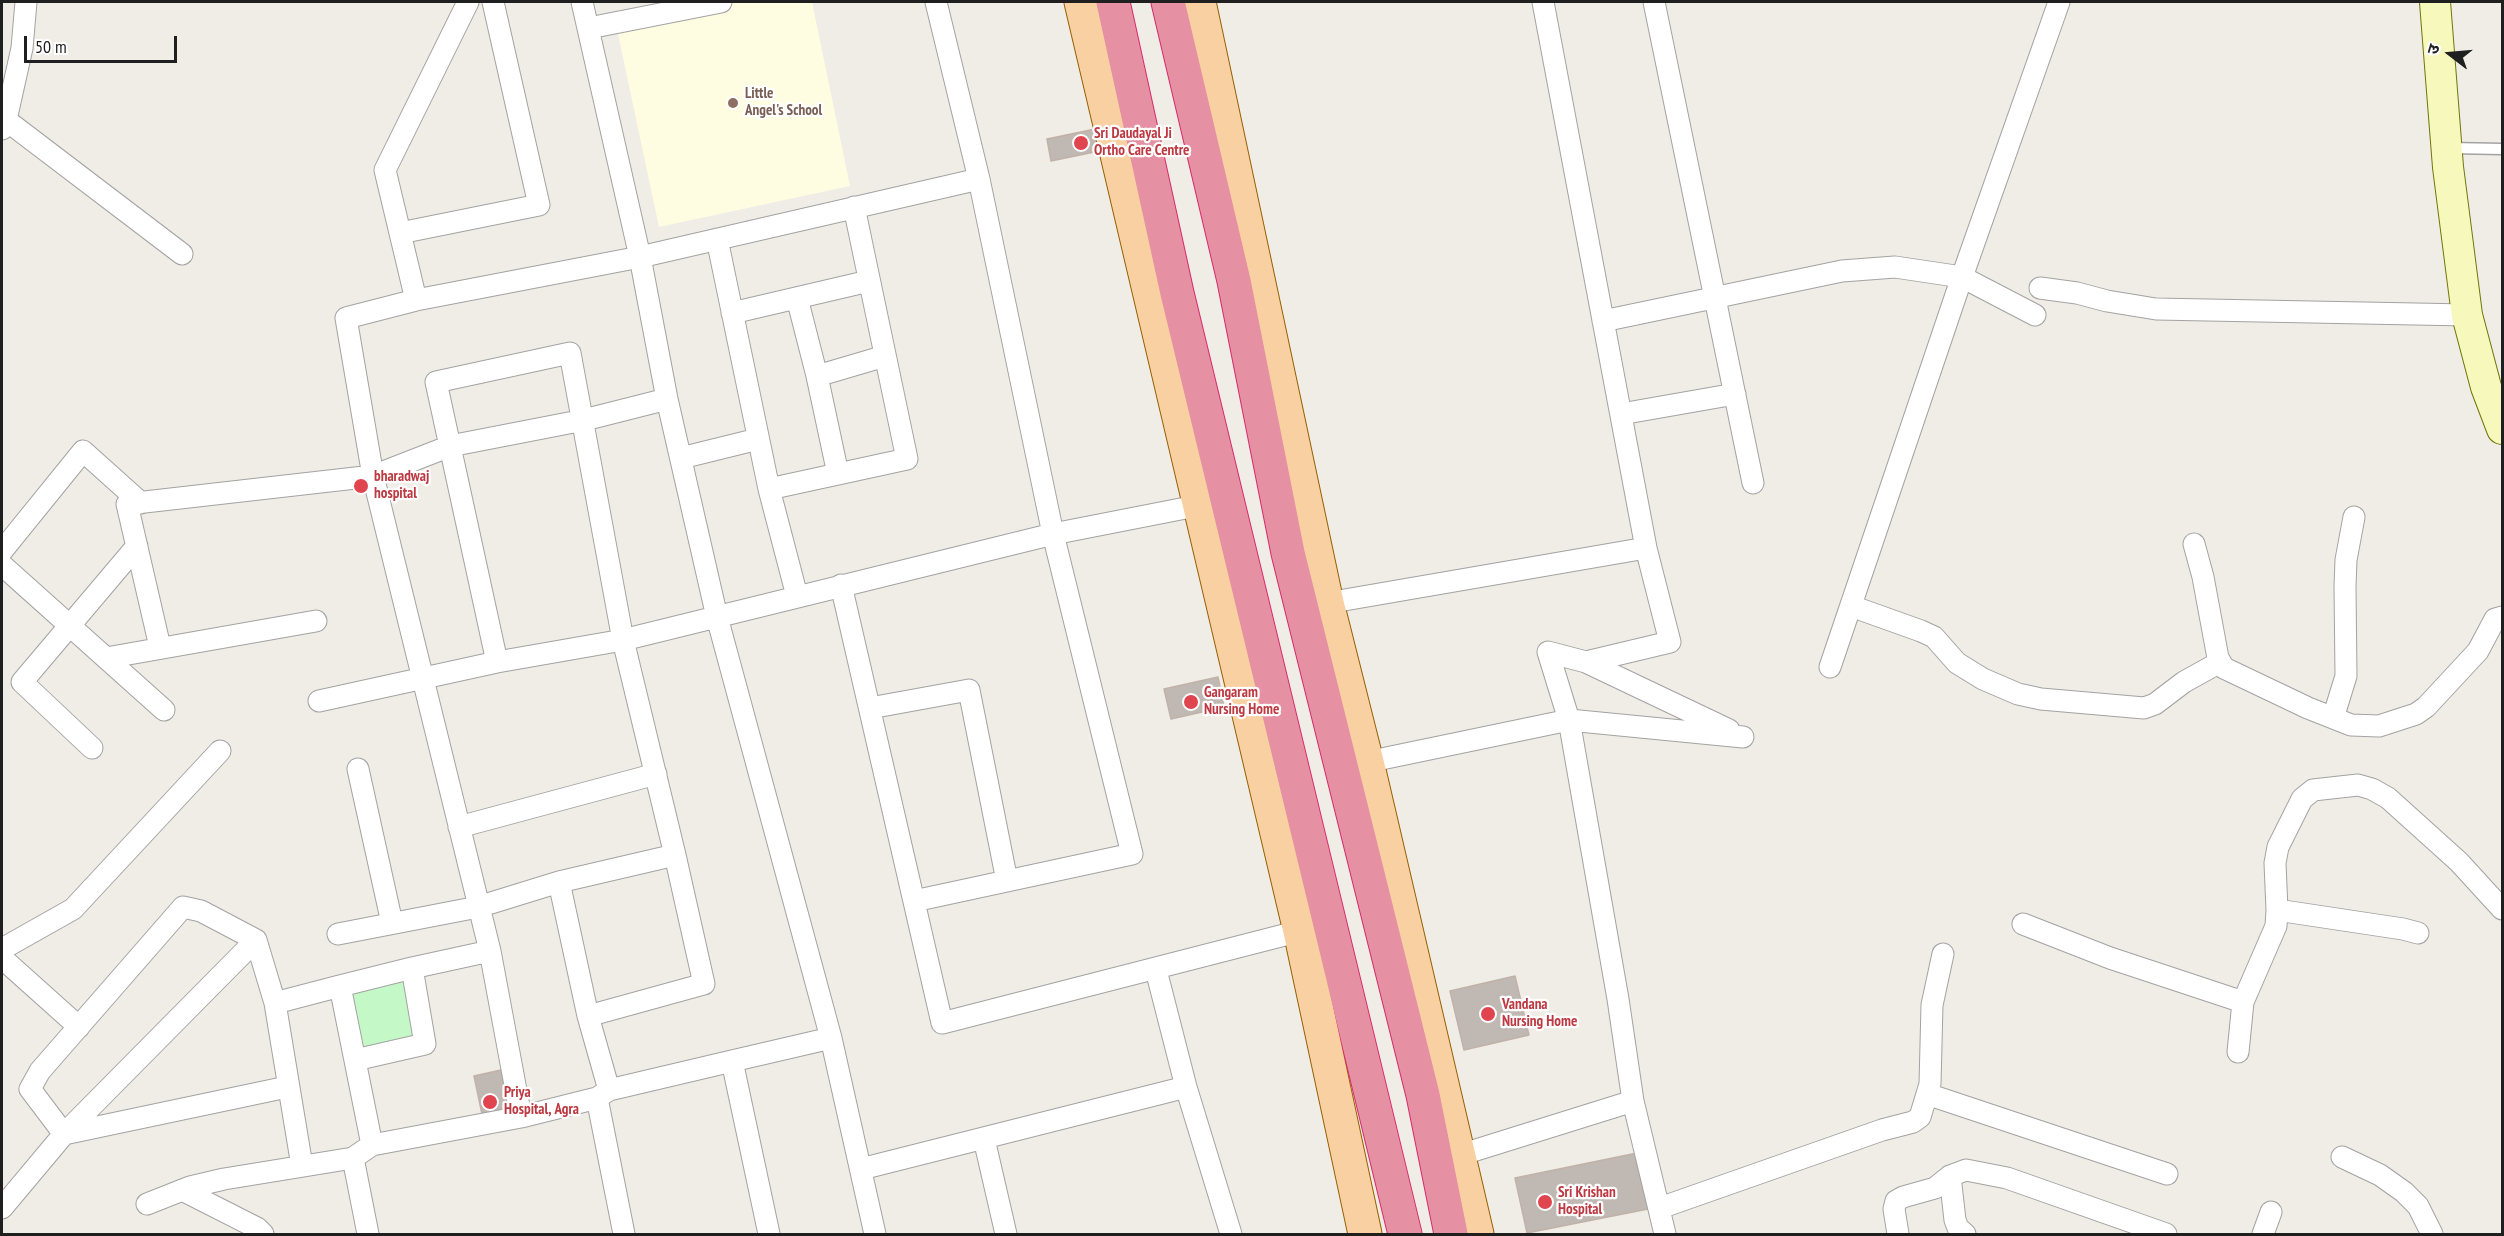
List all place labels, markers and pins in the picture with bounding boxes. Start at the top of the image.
place label: Little Angel's School [745,85,822,120]
marker: Little Angel's School [726,96,740,110]
place label: Sri Daudayal Ji Ortho Care Centre [1094,125,1189,160]
marker: Sri Daudayal Ji Ortho Care Centre [1072,134,1090,152]
place label: bharadwaj hospital [374,468,429,503]
marker: bharadwaj hospital [352,477,370,495]
place label: Gangaram Nursing Home [1204,684,1279,719]
marker: Gangaram Nursing Home [1182,693,1200,711]
place label: Vandana Nursing Home [1502,996,1577,1031]
marker: Vandana Nursing Home [1479,1005,1497,1023]
place label: Priya Hospital, Agra [504,1084,579,1119]
marker: Priya Hospital, Agra [481,1093,499,1111]
place label: Sri Krishan Hospital [1558,1184,1616,1219]
marker: Sri Krishan Hospital [1536,1193,1554,1211]

